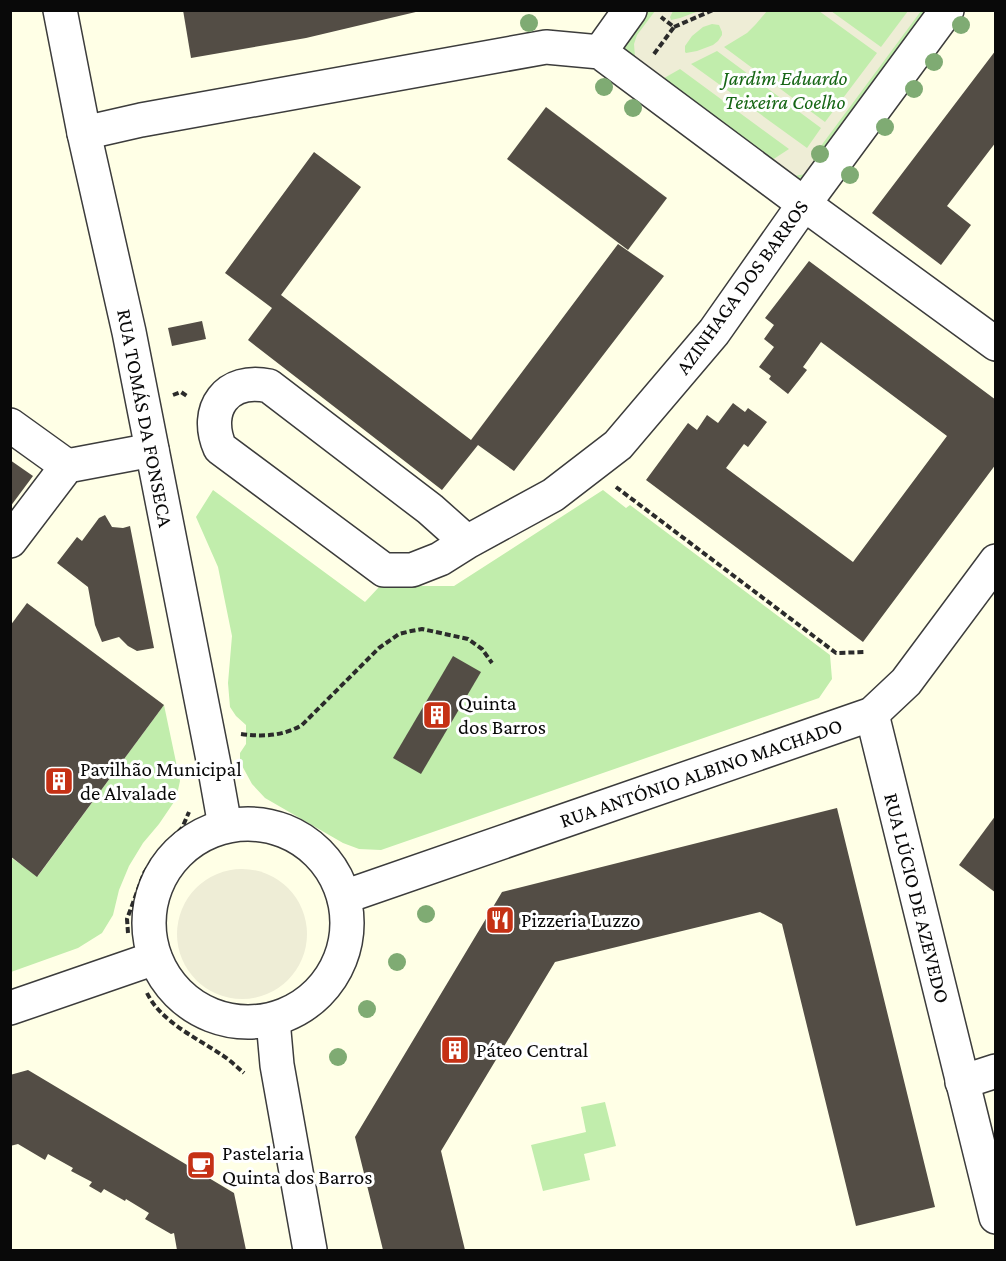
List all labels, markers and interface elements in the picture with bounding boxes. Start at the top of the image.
park label: Jardim Eduardo Teixeira Coelho [718,66,848,114]
street label: AZINHAGA DOS BARROS [671,195,813,379]
street label: RUA TOMÁS DA FONSECA [112,307,178,529]
place label: Quinta dos Barros [458,691,546,739]
building icon: Quinta dos Barros [421,699,453,731]
street label: RUA ANTÓNIO ALBINO MACHADO [557,713,845,833]
place label: Pavilhão Municipal de Alvalade [80,757,242,805]
building icon: Pavilhão Municipal de Alvalade [43,765,75,797]
street label: RUA LÚCIO DE AZEVEDO [879,790,955,1006]
restaurant icon: Pizzeria Luzzo [484,904,516,936]
place label: Pizzeria Luzzo [521,908,640,932]
building icon: Páteo Central [439,1034,471,1066]
place label: Páteo Central [476,1038,588,1062]
place label: Pastelaria Quinta dos Barros [222,1141,373,1189]
cafe icon: Pastelaria Quinta dos Barros [185,1149,217,1181]

